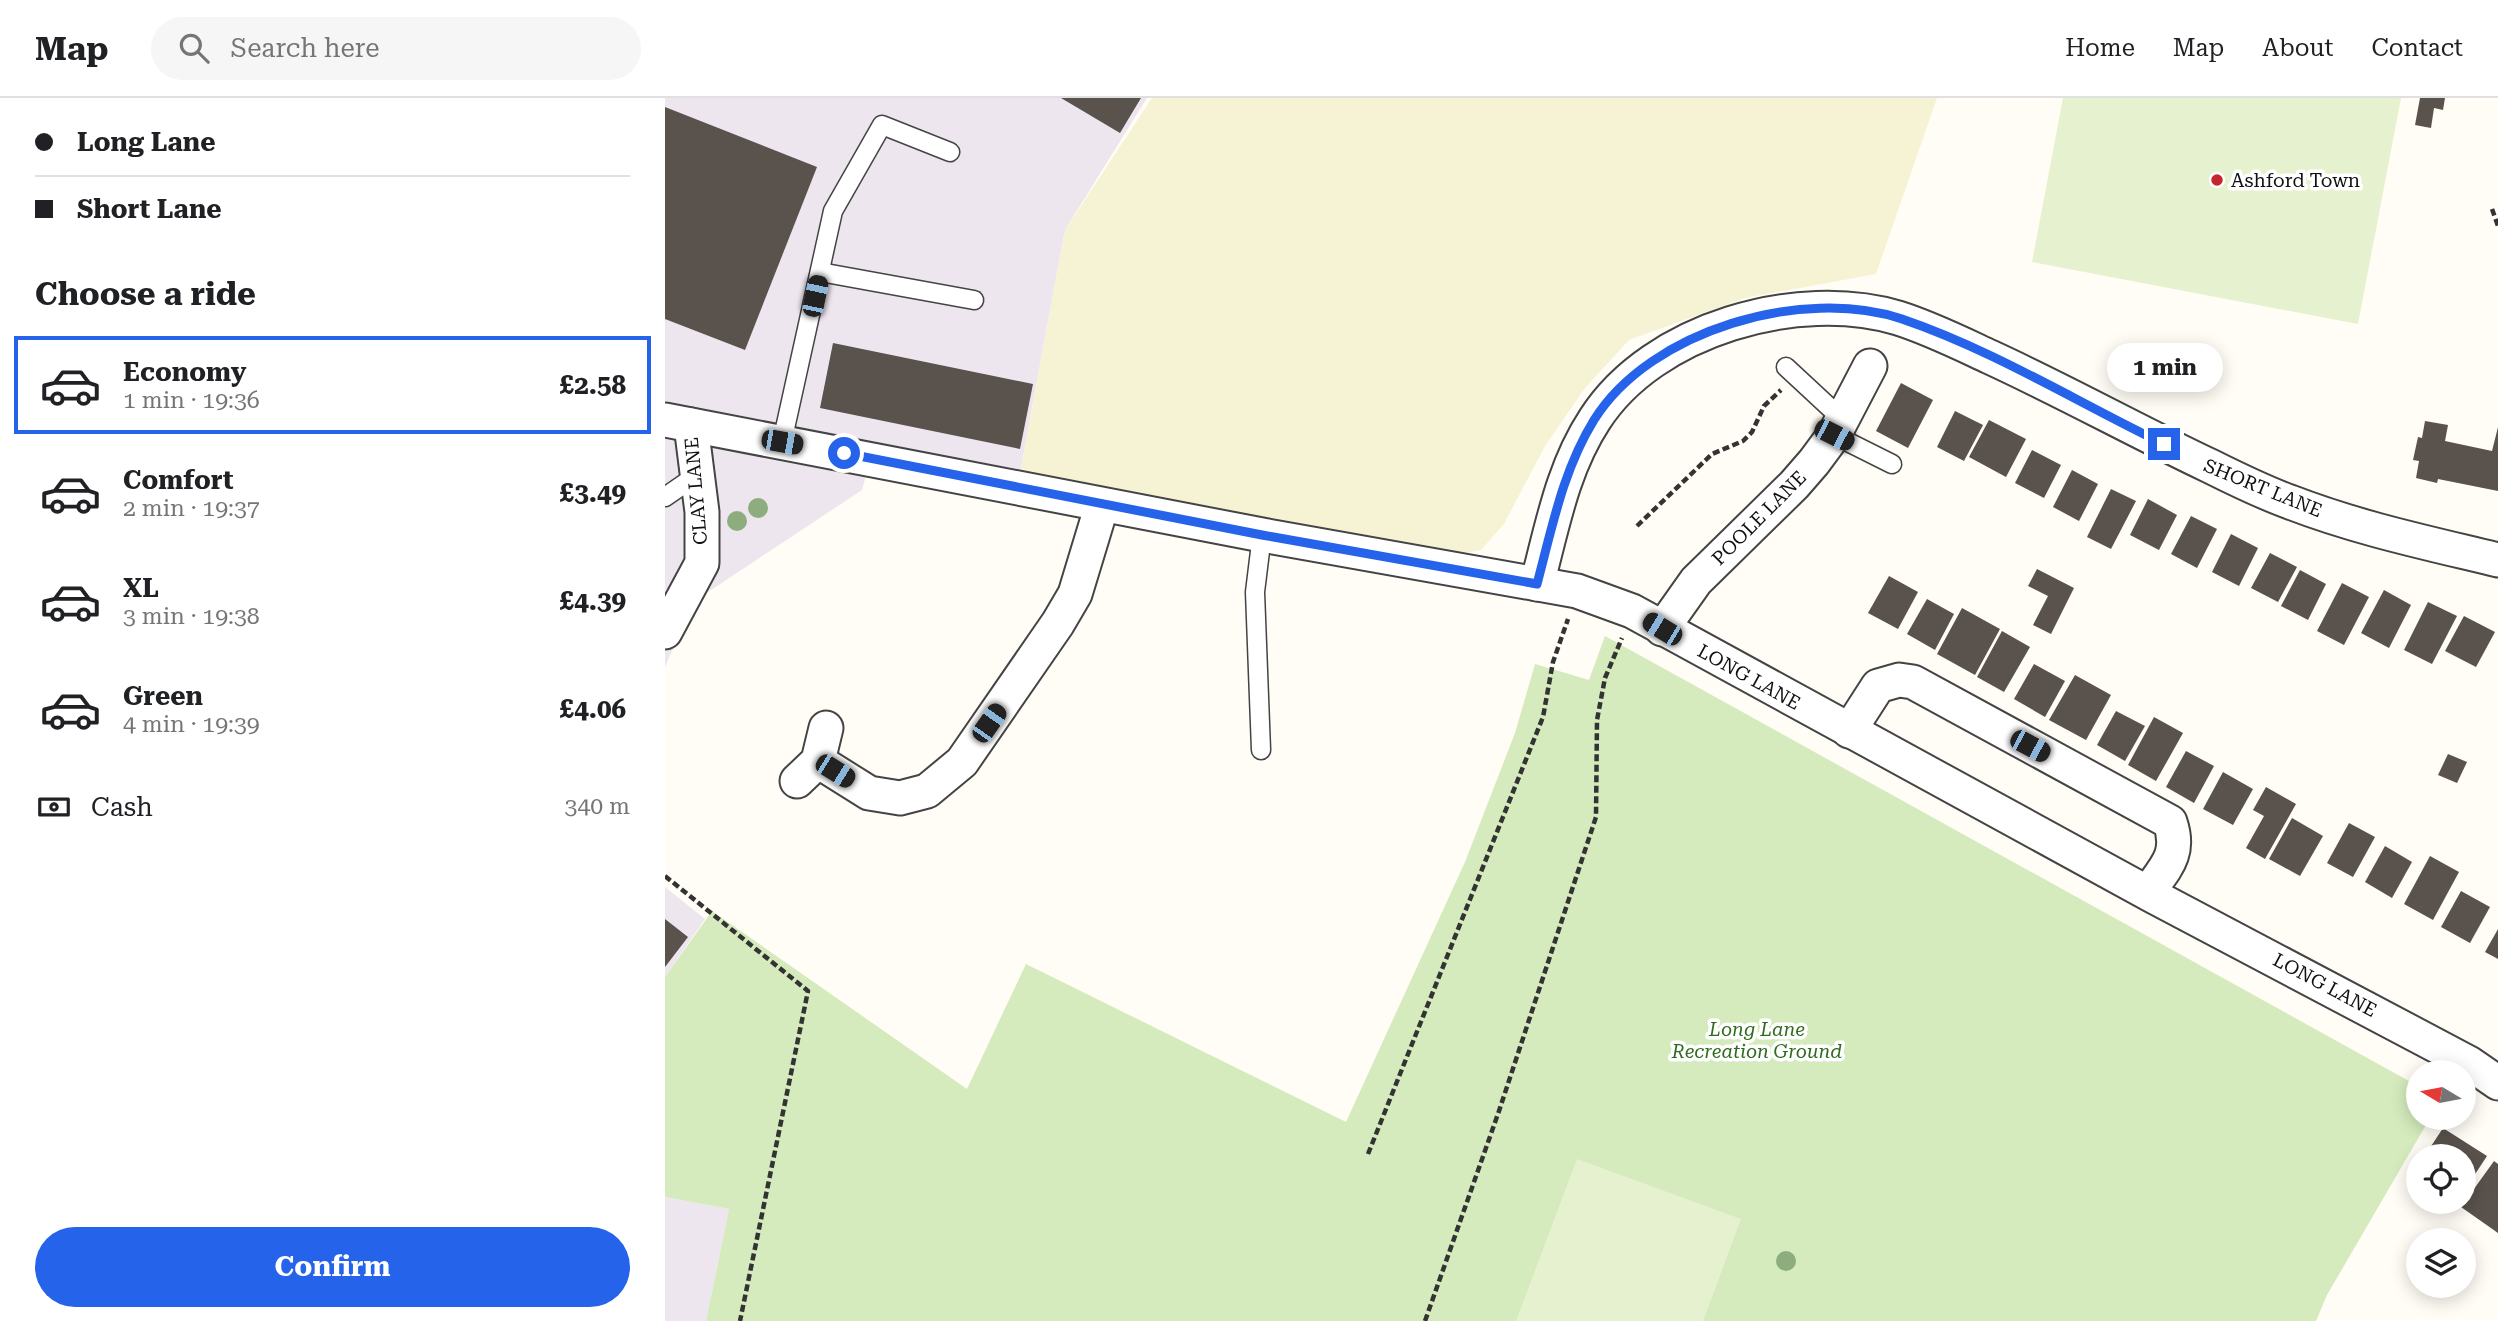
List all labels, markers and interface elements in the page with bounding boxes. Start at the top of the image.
search box [151,17,641,80]
text: Map [35,29,109,68]
icon: search [175,29,213,67]
text: Search here [231,33,380,63]
text: Home [2065,34,2135,62]
text: Map [2173,34,2224,62]
text: About [2262,34,2333,62]
text: Contact [2371,34,2463,62]
text: Long Lane [77,127,216,157]
place label: Ashford Town [2231,169,2360,192]
marker: Ashford Town [2209,172,2225,188]
text: Short Lane [77,194,222,224]
car [801,273,830,319]
text: Choose a ride [35,275,256,313]
callout: 1 min [2106,342,2222,392]
icon: car [39,354,102,417]
text: 1 min [2133,354,2197,381]
text: Economy [123,357,246,387]
text: £2.58 [560,370,626,400]
text: 1 min · 19:36 [123,387,260,414]
car [1811,416,1858,454]
car [760,428,805,456]
route end [2148,428,2180,460]
street label: CLAY LANE [680,436,712,546]
route start [828,437,860,469]
street label: SHORT LANE [2200,454,2326,522]
icon: car [39,462,102,525]
text: Comfort [123,465,233,495]
street label: POOLE LANE [1707,466,1811,570]
text: £3.49 [560,478,626,508]
text: 2 min · 19:37 [123,495,260,522]
icon: car [39,570,102,633]
text: XL [123,573,159,603]
text: £4.39 [560,586,626,616]
text: 3 min · 19:38 [123,603,260,630]
car [1639,609,1686,649]
street label: LONG LANE [1694,639,1804,715]
icon: car [39,678,102,741]
text: Green [123,681,203,711]
text: £4.06 [560,694,626,724]
car [969,700,1010,746]
text: 4 min · 19:39 [123,711,260,738]
car [2007,727,2054,765]
car [812,751,859,791]
icon: cash [35,788,73,826]
text: Cash [91,792,153,822]
text: 340 m [565,793,630,820]
street label: LONG LANE [2269,948,2381,1022]
park label: Long Lane Recreation Ground [1671,1018,1842,1063]
north arrow [2406,1060,2476,1130]
map controls [2406,1060,2476,1298]
button: locate [2406,1144,2476,1214]
button: Confirm [35,1227,630,1307]
button: layers [2406,1228,2476,1298]

